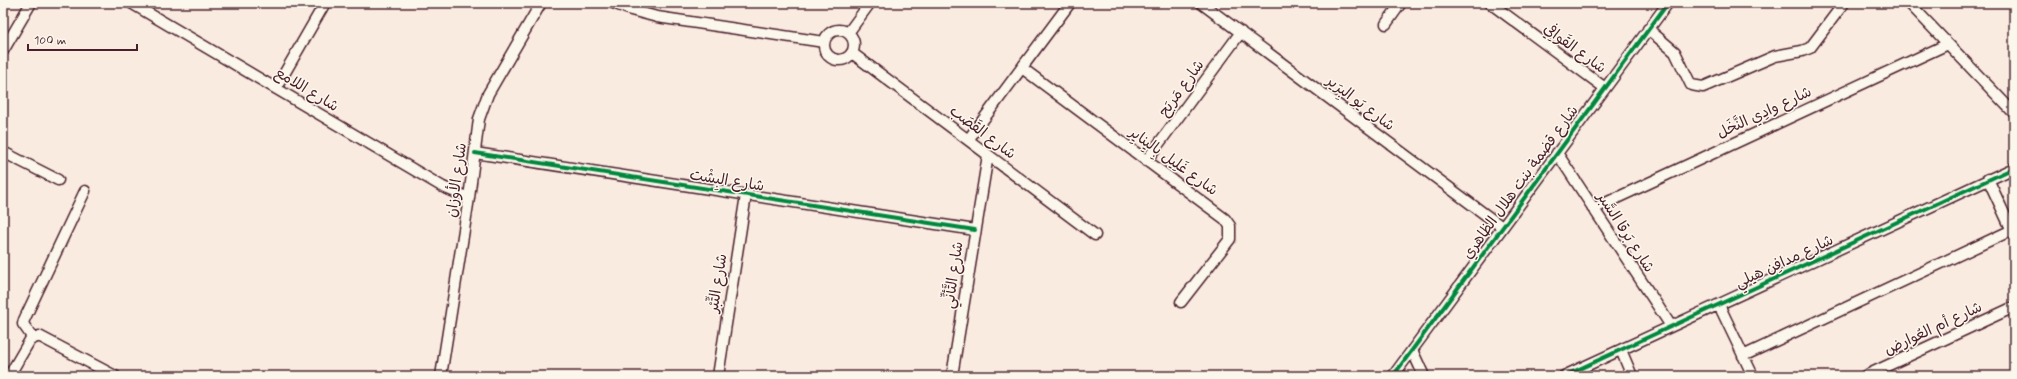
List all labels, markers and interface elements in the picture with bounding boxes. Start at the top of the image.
street label: شارع القَوافِي [1539,18,1611,78]
scale bar [28,26,137,52]
text: 100 m [34,33,66,49]
street label: شارع مَربَح [1154,56,1209,121]
street label: شارع اللامع [271,63,342,117]
street label: شارع يَو البِرَير [1320,70,1399,137]
street label: شارع وادِي النَّخَل [1714,82,1815,144]
street label: شارع القَصَب [945,101,1020,164]
street label: شارع قضمة بنت هلال الظاهري [1458,102,1583,263]
street label: شارع غَلِيل بِاليِنايِر [1123,122,1222,201]
street label: شارع الأوزان [441,141,472,219]
street label: شارع البِشْت [688,165,766,198]
street label: شارع بَرقا السَّبر [1591,188,1659,277]
street label: شارع مدافِن هيلي [1732,230,1838,295]
street label: شارع التَّأنِّي [938,240,971,310]
street label: شارع التِّبْر [703,252,733,315]
street label: شارع أم العُوارِض [1881,297,1986,360]

